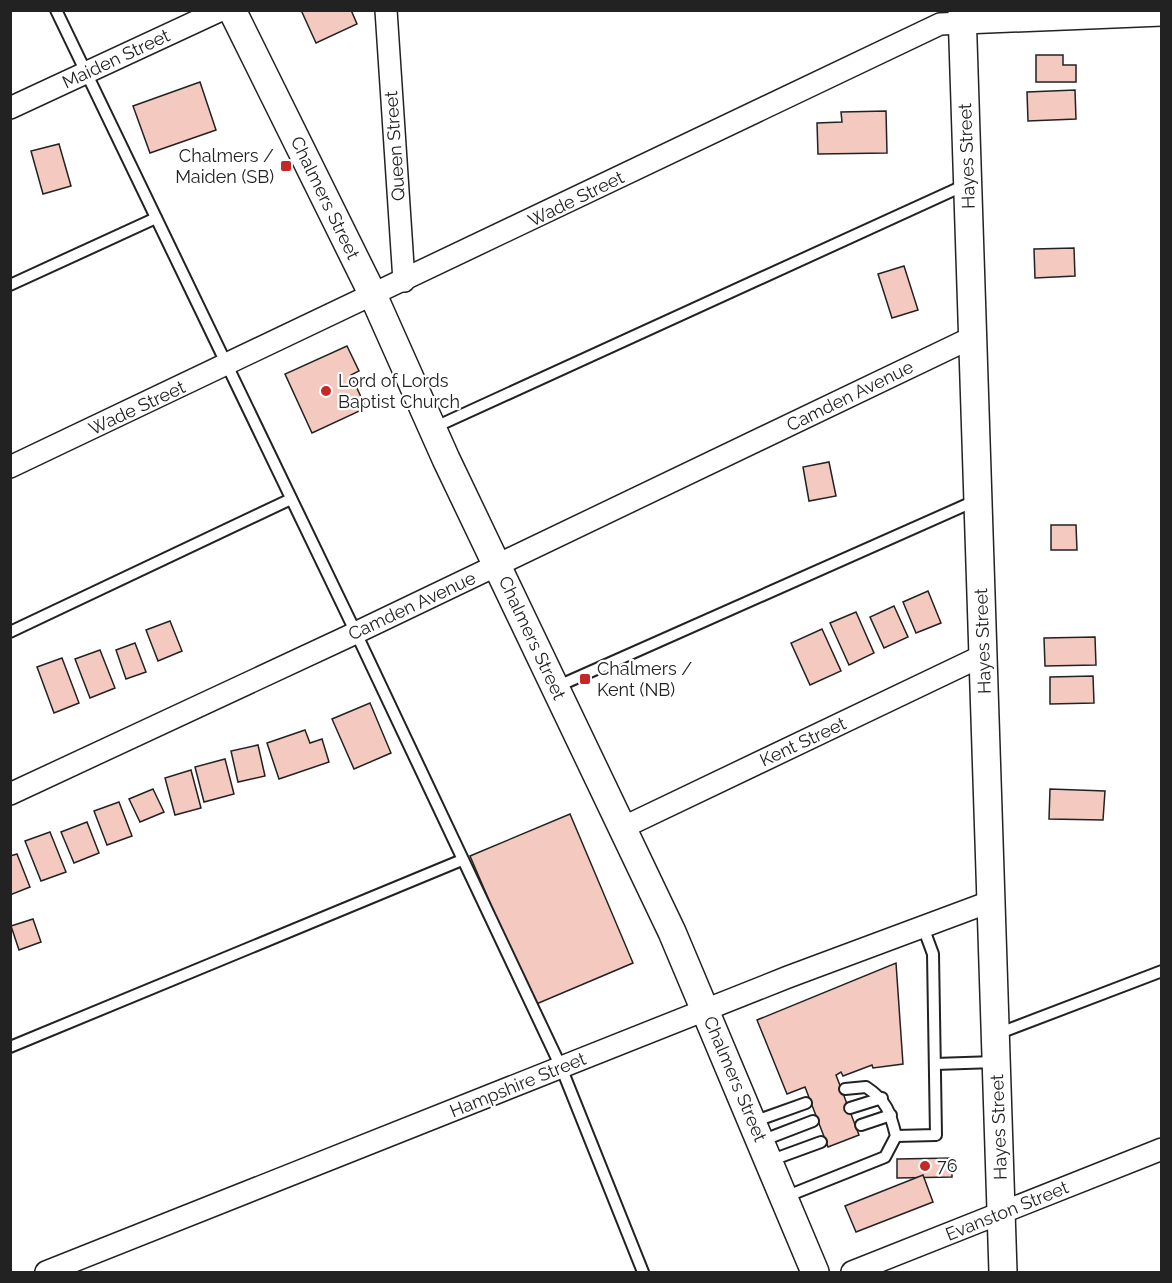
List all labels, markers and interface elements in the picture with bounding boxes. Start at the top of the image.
street label: Maiden Street [59,24,173,93]
street label: Queen Street [380,90,409,202]
street label: Hayes Street [954,103,979,209]
street label: Chalmers Street [287,133,364,263]
place label: Chalmers / Maiden (SB) [175,145,274,187]
marker: Chalmers / Maiden (SB) [279,159,293,173]
street label: Wade Street [524,166,627,231]
street label: Camden Avenue [783,356,917,435]
place label: Lord of Lords Baptist Church [338,370,460,412]
street label: Wade Street [85,376,188,439]
marker: Lord of Lords Baptist Church [319,384,333,398]
street label: Camden Avenue [345,567,479,644]
street label: Chalmers Street [495,573,570,703]
street label: Hayes Street [970,588,995,694]
place label: Chalmers / Kent (NB) [597,658,692,700]
marker: Chalmers / Kent (NB) [578,672,592,686]
street label: Kent Street [756,712,849,771]
street label: Chalmers Street [700,1013,771,1145]
street label: Hampshire Street [447,1048,589,1121]
street label: Hayes Street [986,1074,1011,1180]
place label: 76 [937,1155,958,1176]
marker: 76 [918,1159,932,1173]
street label: Evanston Street [942,1176,1071,1245]

